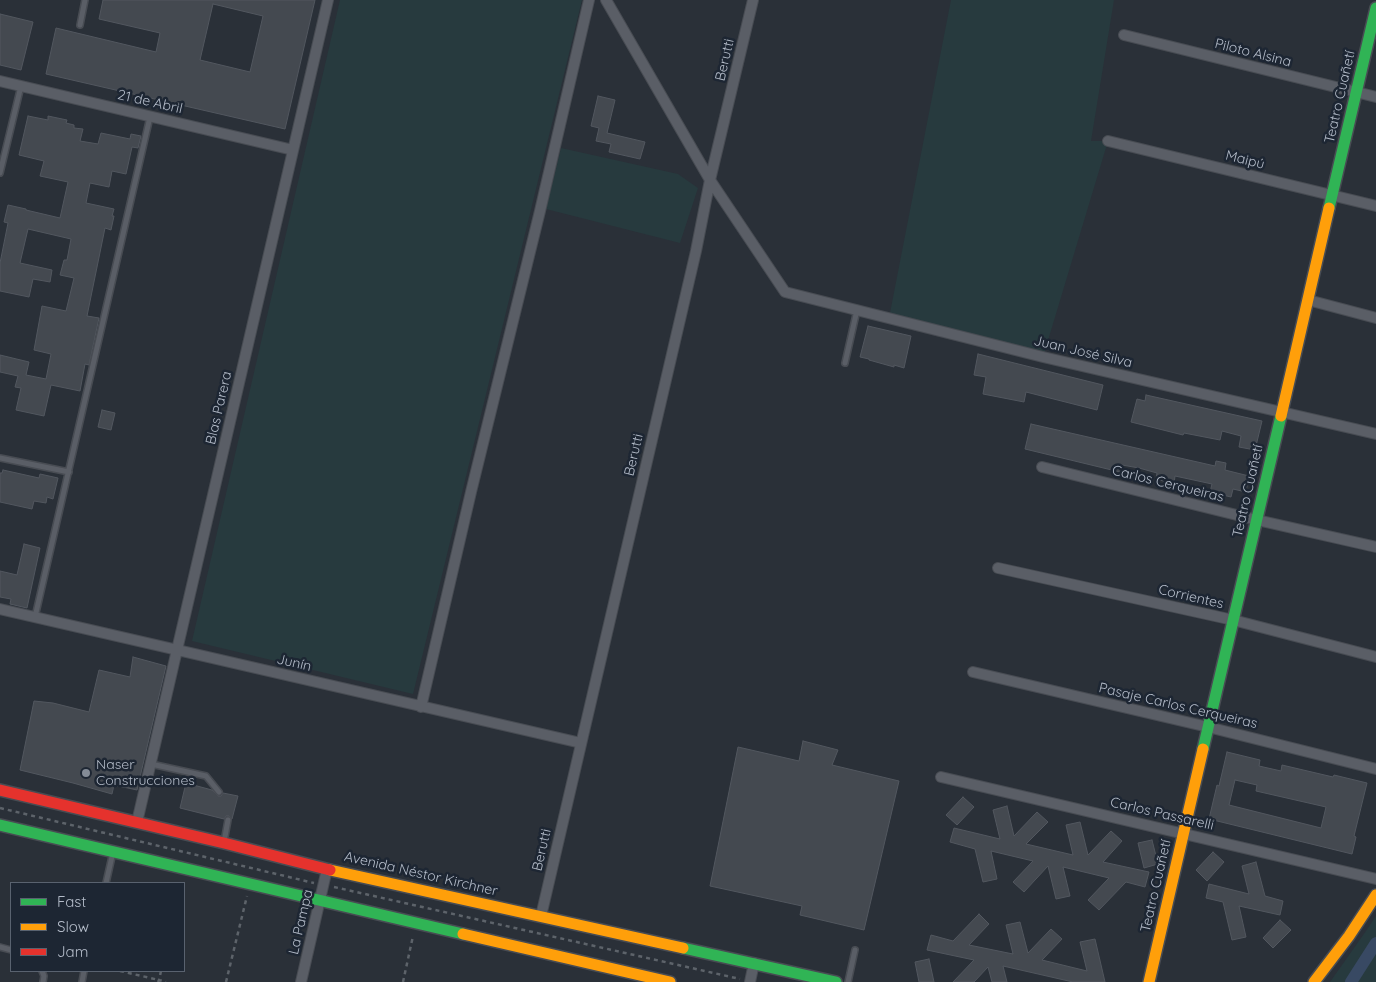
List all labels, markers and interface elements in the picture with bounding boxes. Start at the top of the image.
street label: Piloto Alsina [1213,35,1293,71]
street label: Berutti [712,37,738,83]
street label: Teatro Cuañetí [1321,49,1359,145]
street label: 21 de Abril [116,86,184,118]
street label: Maipú [1224,147,1266,173]
street label: Juan José Silva [1032,332,1134,372]
street label: Blas Parera [202,370,236,446]
street label: Berutti [621,432,647,478]
street label: Teatro Cuañetí [1229,443,1267,539]
street label: Carlos Cerqueiras [1110,462,1226,506]
street label: Corrientes [1157,581,1225,613]
street label: Junín [275,651,313,675]
street label: Pasaje Carlos Cerqueiras [1097,680,1259,732]
place label: Naser Construcciones [96,757,195,790]
marker: Naser Construcciones [80,767,92,779]
street label: Carlos Passarelli [1109,794,1215,834]
street label: Berutti [529,827,555,873]
street label: Teatro Cuañetí [1137,838,1175,934]
street label: Avenida Néstor Kirchner [343,848,499,900]
legend [10,882,185,972]
street label: La Pampa [285,888,317,956]
text: Fast [57,892,86,911]
text: Slow [57,917,89,936]
text: Jam [57,942,88,961]

